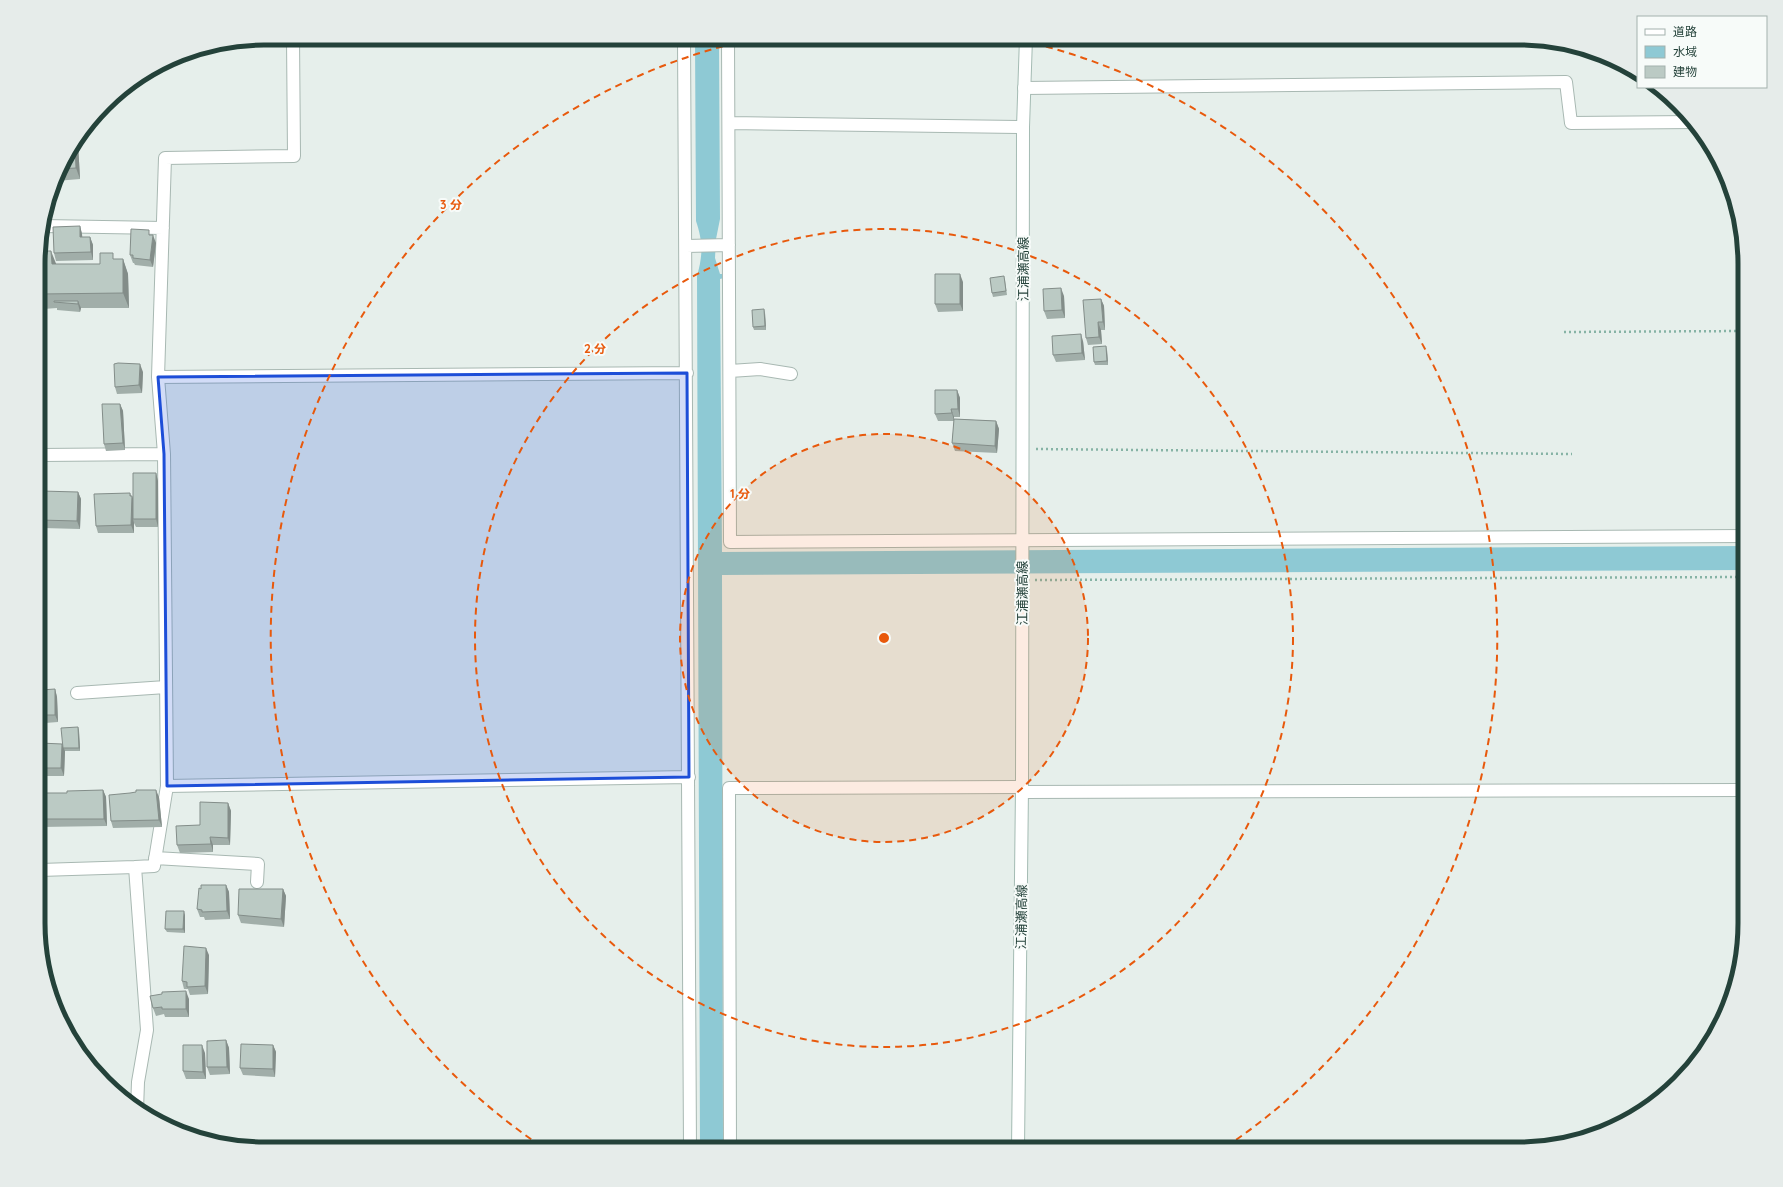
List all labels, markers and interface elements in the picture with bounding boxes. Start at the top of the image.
legend [1637,16,1767,88]
text: 道路 [1673,24,1697,39]
text: 水域 [1673,44,1697,59]
text: 建物 [1673,64,1697,79]
text: 3 分 [440,197,462,212]
street label: 江浦瀬高線 [1015,236,1031,302]
text: 2 分 [584,341,606,356]
text: 1 分 [730,486,750,501]
street label: 江浦瀬高線 [1014,560,1030,626]
centre of rings [877,631,891,645]
street label: 江浦瀬高線 [1012,884,1030,950]

